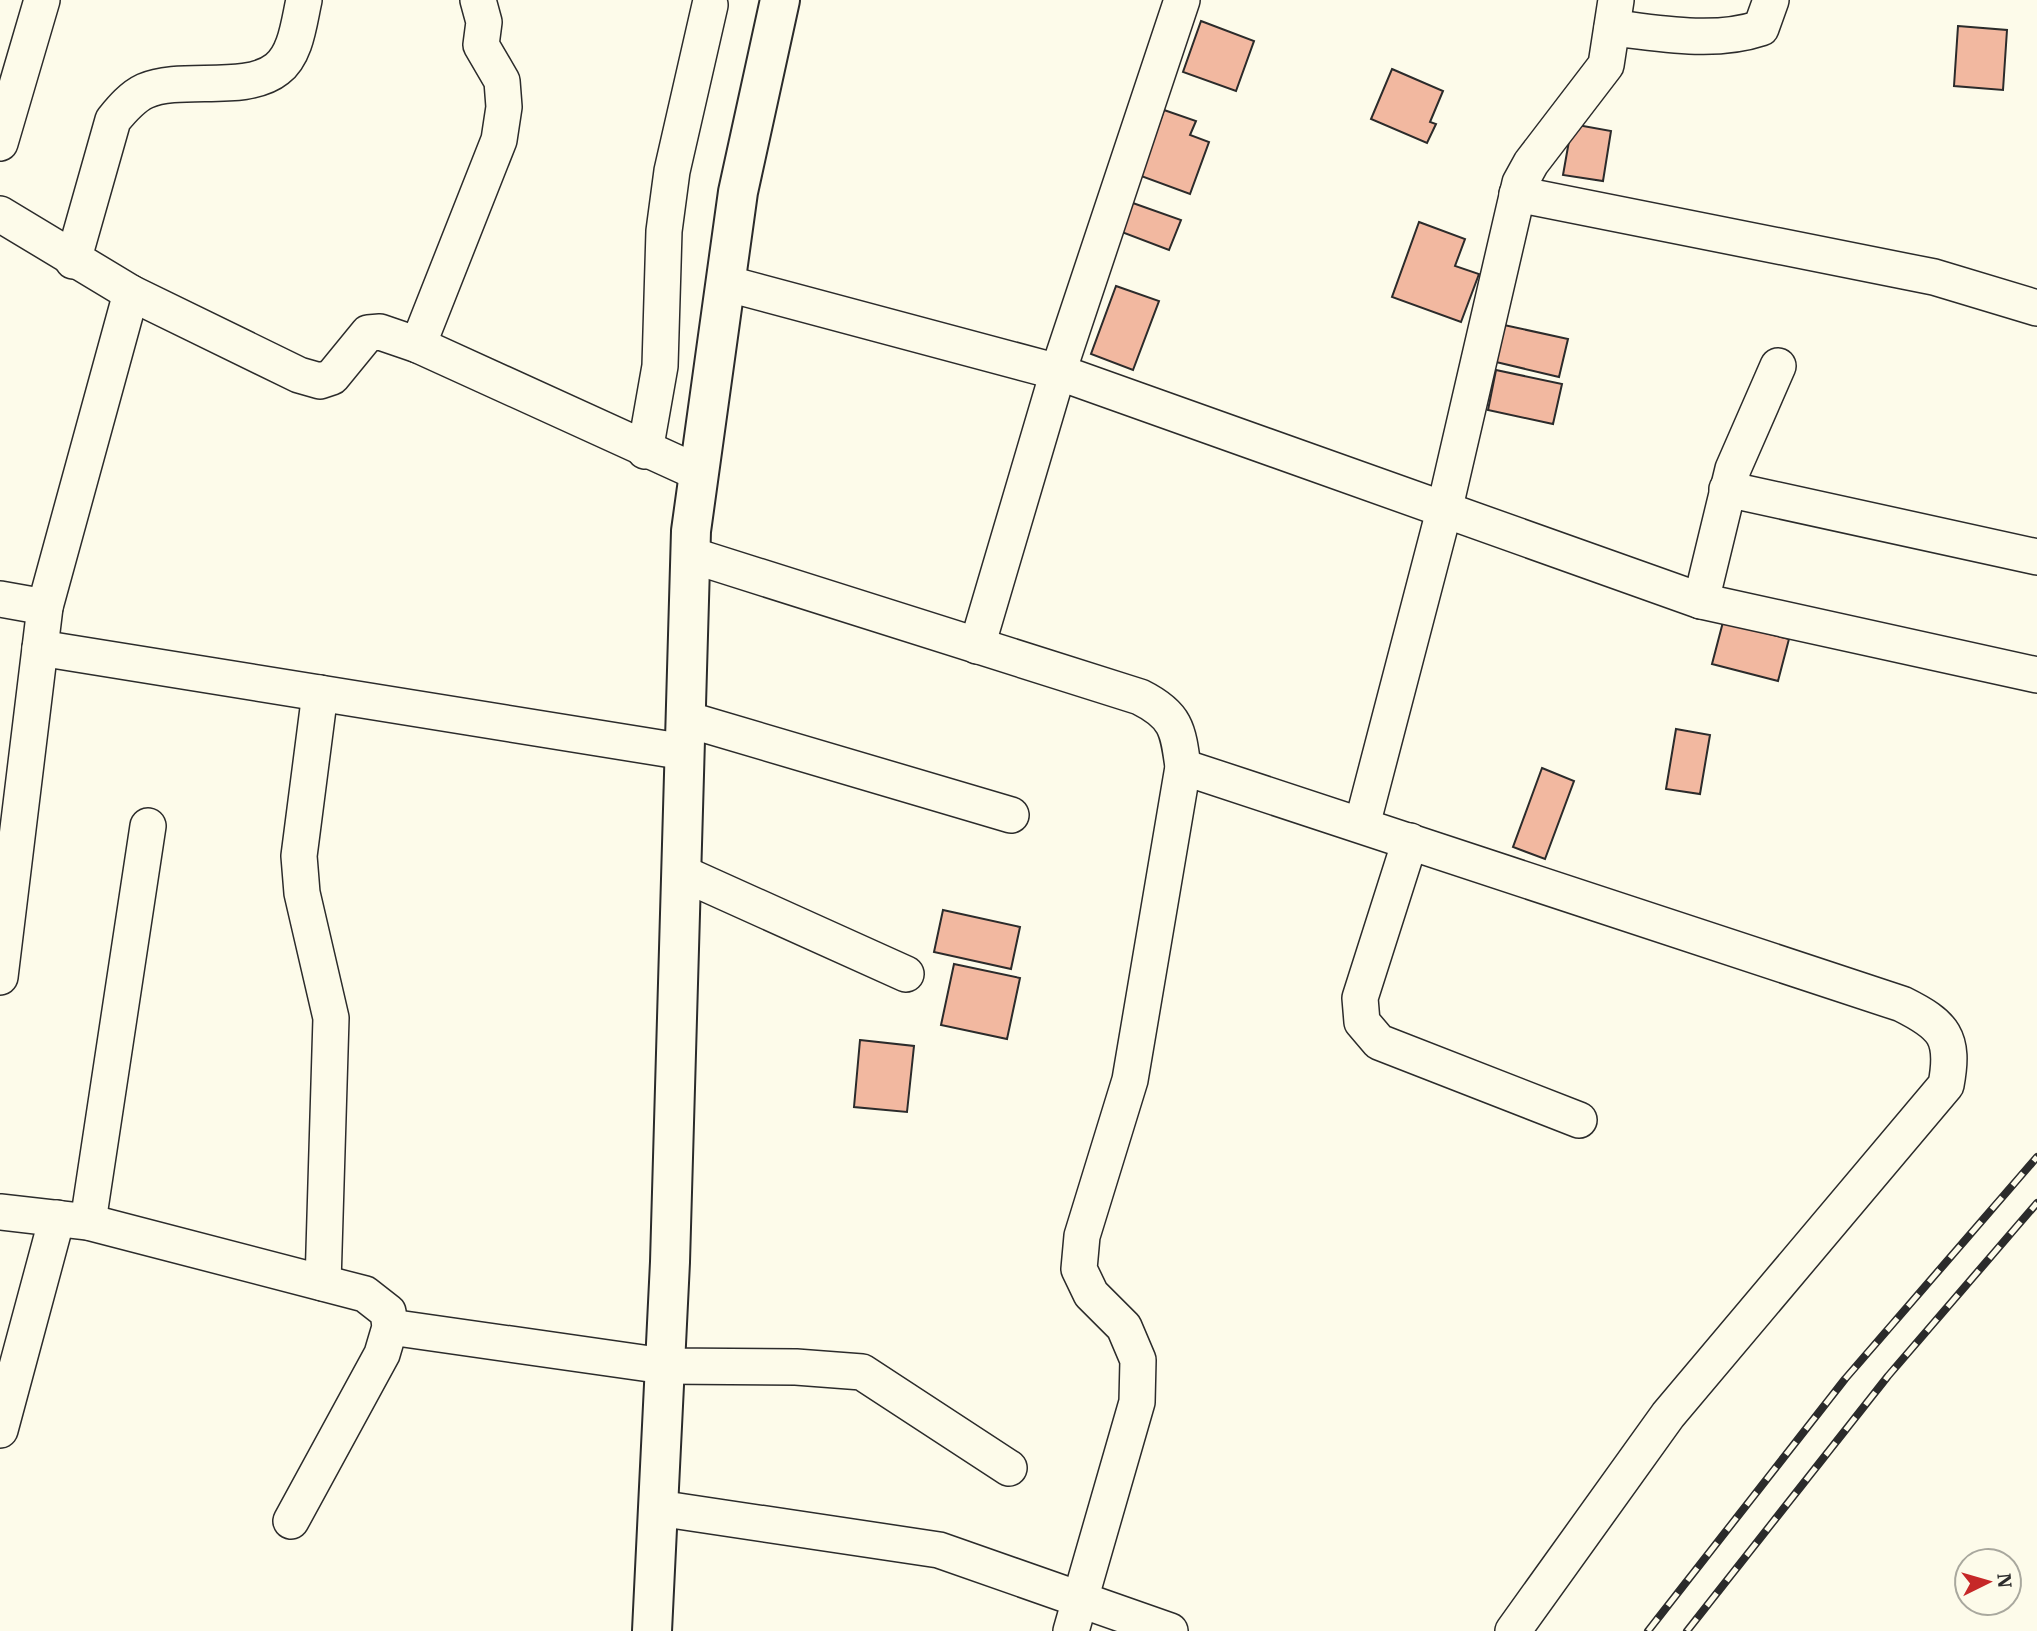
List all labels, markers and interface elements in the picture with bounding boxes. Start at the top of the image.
north arrow [1953,1547,2023,1617]
text: N [1992,1572,2018,1589]

